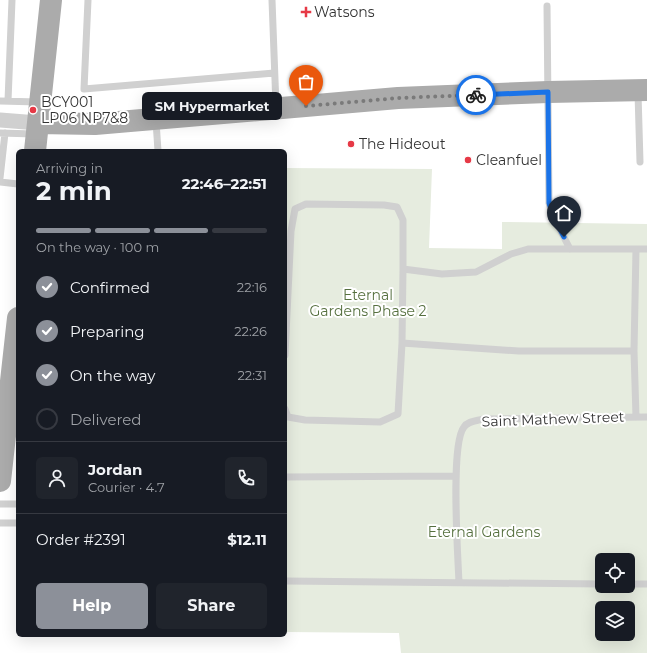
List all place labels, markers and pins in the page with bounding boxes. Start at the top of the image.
place label: Watsons [314,3,375,21]
marker: Watsons [301,7,311,17]
pin [289,65,323,106]
callout: SM Hypermarket [142,92,282,120]
place label: BCY001 LP06 NP7&8 [41,93,128,127]
marker: BCY001 LP06 NP7&8 [28,105,38,115]
place label: The Hideout [359,135,446,153]
marker: The Hideout [346,139,356,149]
place label: Cleanfuel [476,151,542,169]
marker: Cleanfuel [463,155,473,165]
pin [547,196,581,237]

